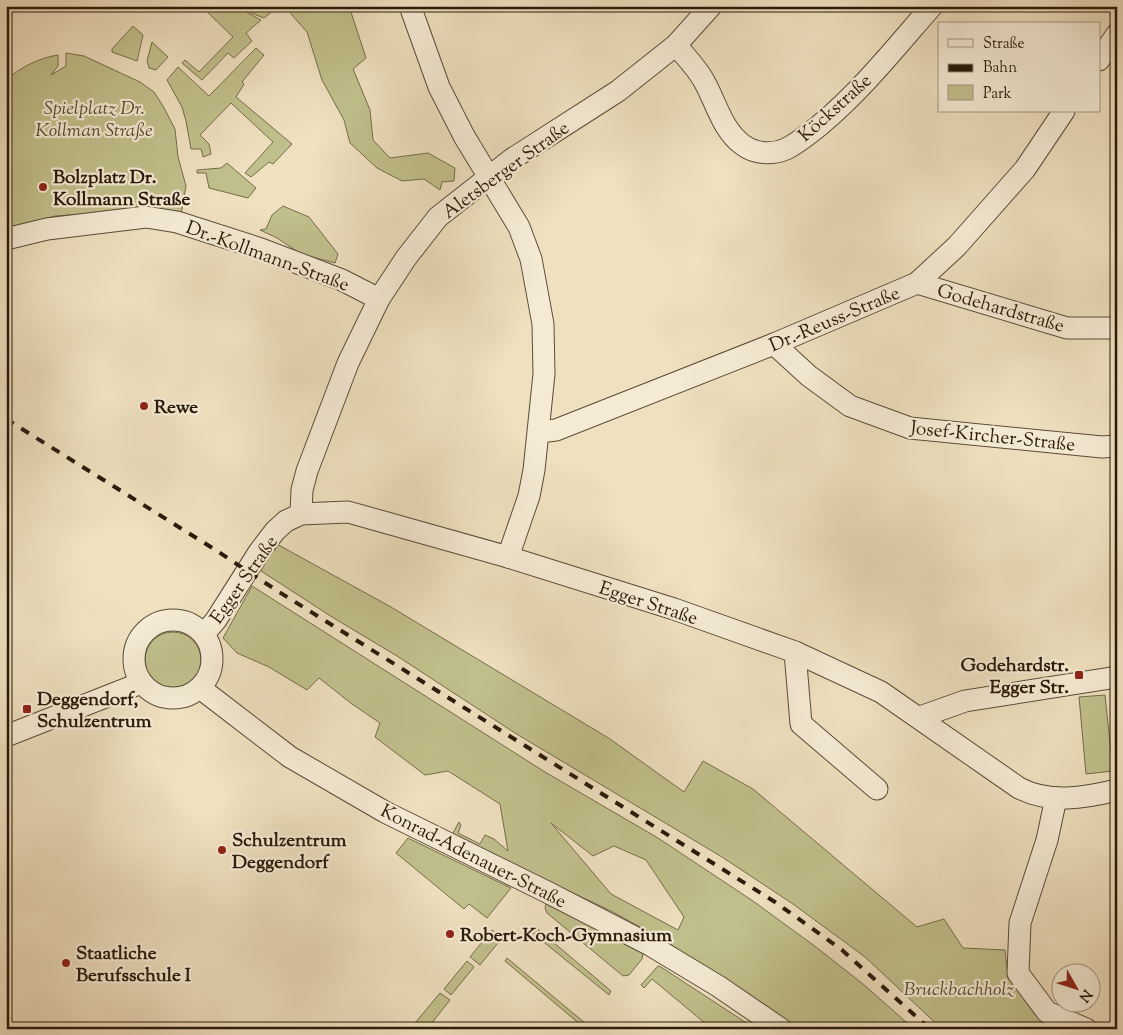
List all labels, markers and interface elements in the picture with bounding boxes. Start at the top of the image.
legend [938,22,1100,112]
text: Straße [983,34,1025,55]
text: Bahn [983,58,1017,79]
street label: Köckstraße [793,68,879,149]
text: Park [983,84,1012,105]
park label: Spielplatz Dr. Kollman Straße [35,96,153,145]
street label: Aletsberger Straße [437,116,576,226]
place label: Bolzplatz Dr. Kollmann Straße [53,165,191,214]
marker: Bolzplatz Dr. Kollmann Straße [37,181,49,193]
street label: Dr.-Kollmann-Straße [182,215,353,300]
street label: Godehardstraße [933,278,1067,341]
street label: Dr.-Reuss-Straße [765,281,905,360]
place label: Rewe [154,395,198,422]
marker: Rewe [138,400,150,412]
street label: Josef-Kircher-Straße [908,415,1077,460]
street label: Egger Straße [205,531,286,630]
street label: Egger Straße [595,576,701,633]
place label: Godehardstr. Egger Str. [961,653,1069,702]
marker: Godehardstr. Egger Str. [1073,669,1085,681]
place label: Deggendorf, Schulzentrum [37,687,152,736]
marker: Deggendorf, Schulzentrum [21,703,33,715]
street label: Konrad-Adenauer-Straße [375,799,571,916]
place label: Schulzentrum Deggendorf [232,828,347,877]
marker: Schulzentrum Deggendorf [216,844,228,856]
place label: Robert-Koch-Gymnasium [460,923,672,950]
marker: Robert-Koch-Gymnasium [444,928,456,940]
place label: Staatliche Berufsschule I [76,941,192,990]
marker: Staatliche Berufsschule I [60,957,72,969]
north arrow [1050,962,1100,1012]
park label: Bruckbachholz [904,977,1014,1004]
text: N [1073,984,1096,1006]

